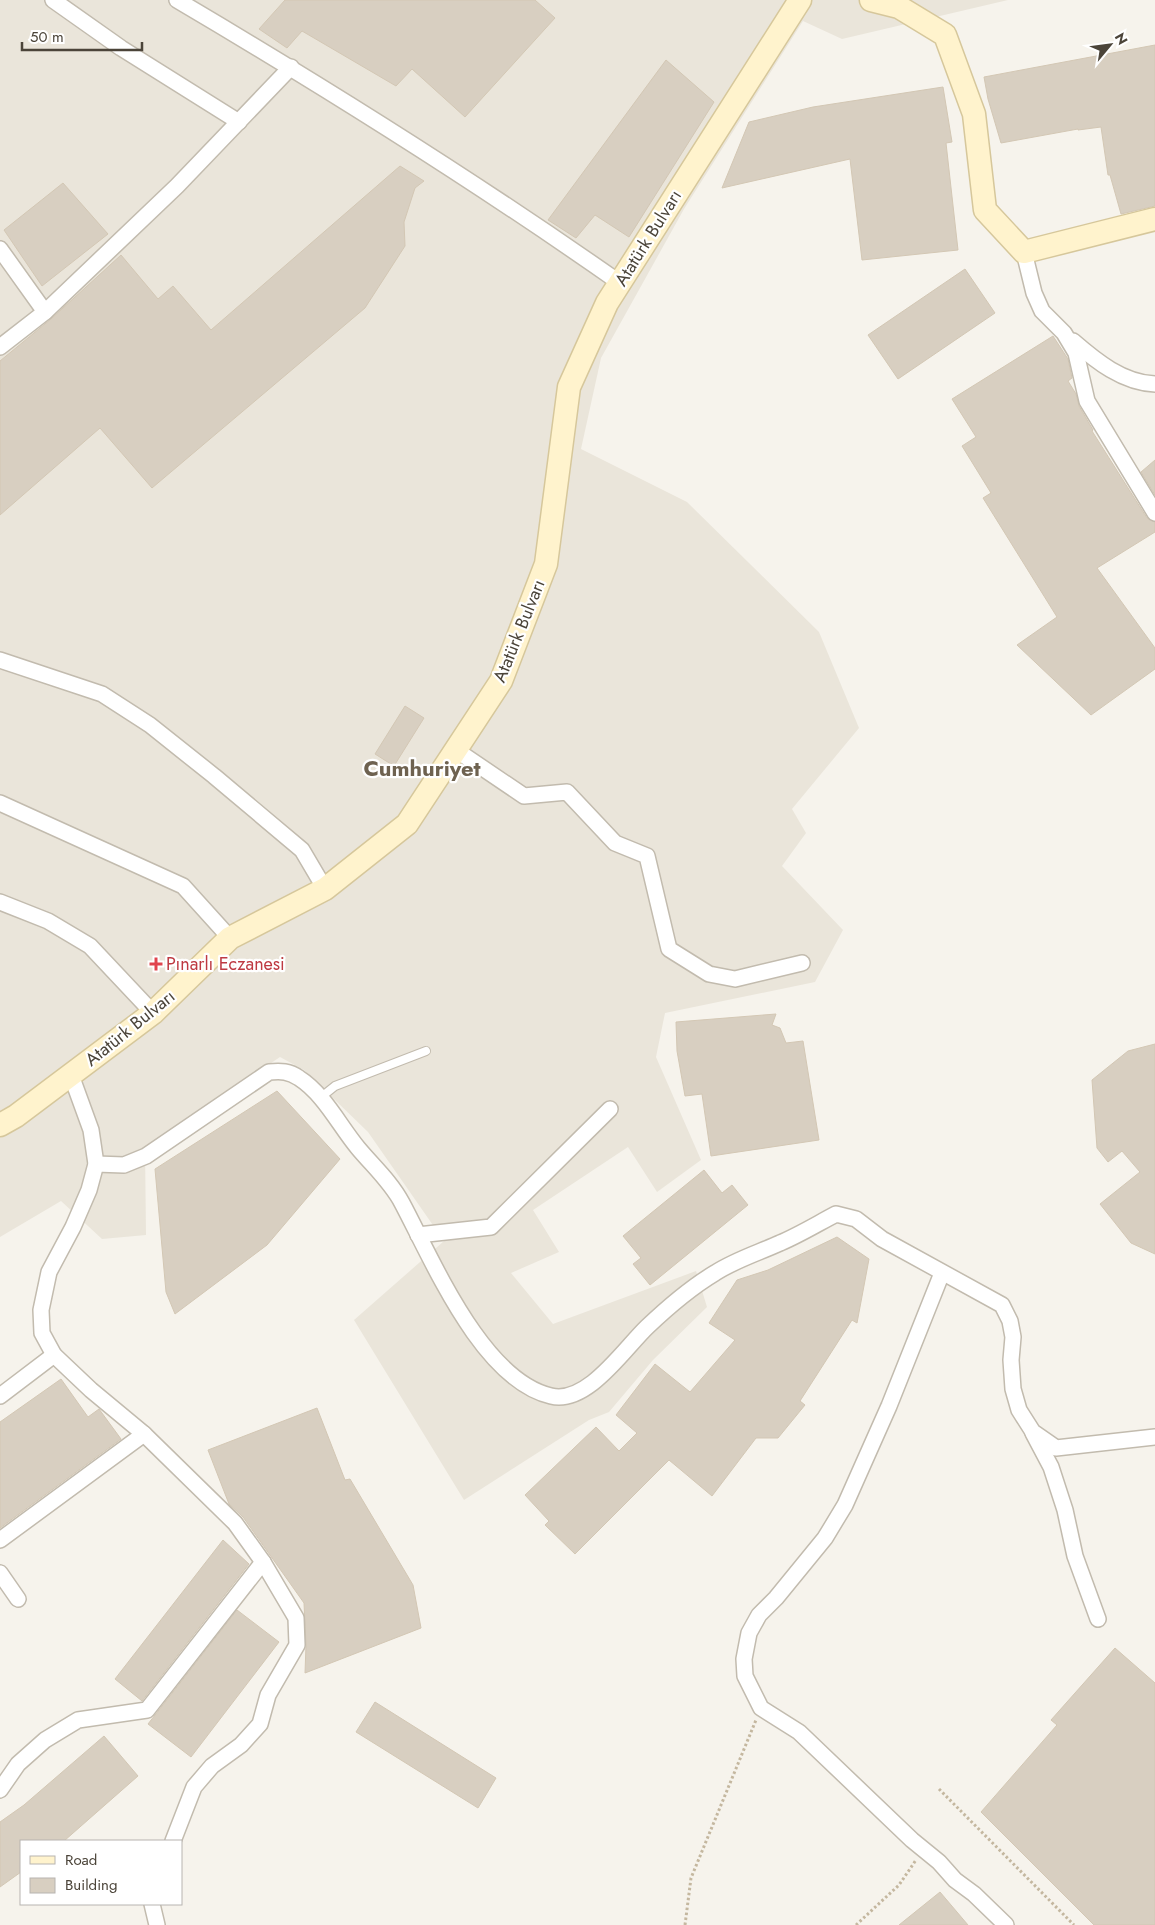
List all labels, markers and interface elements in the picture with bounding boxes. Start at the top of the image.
scale bar [22,20,142,52]
north arrow [1085,20,1135,70]
text: 50 m [30,26,64,48]
text: N [1110,29,1133,48]
street label: Atatürk Bulvarı [608,185,688,291]
street label: Atatürk Bulvarı [486,576,552,686]
district label: Cumhuriyet [363,752,481,784]
place label: Pınarlı Eczanesi [166,951,285,977]
marker: Pınarlı Eczanesi [150,958,162,970]
street label: Atatürk Bulvarı [79,984,181,1072]
legend [20,1840,182,1905]
text: Road [65,1849,97,1871]
text: Building [65,1874,117,1896]

